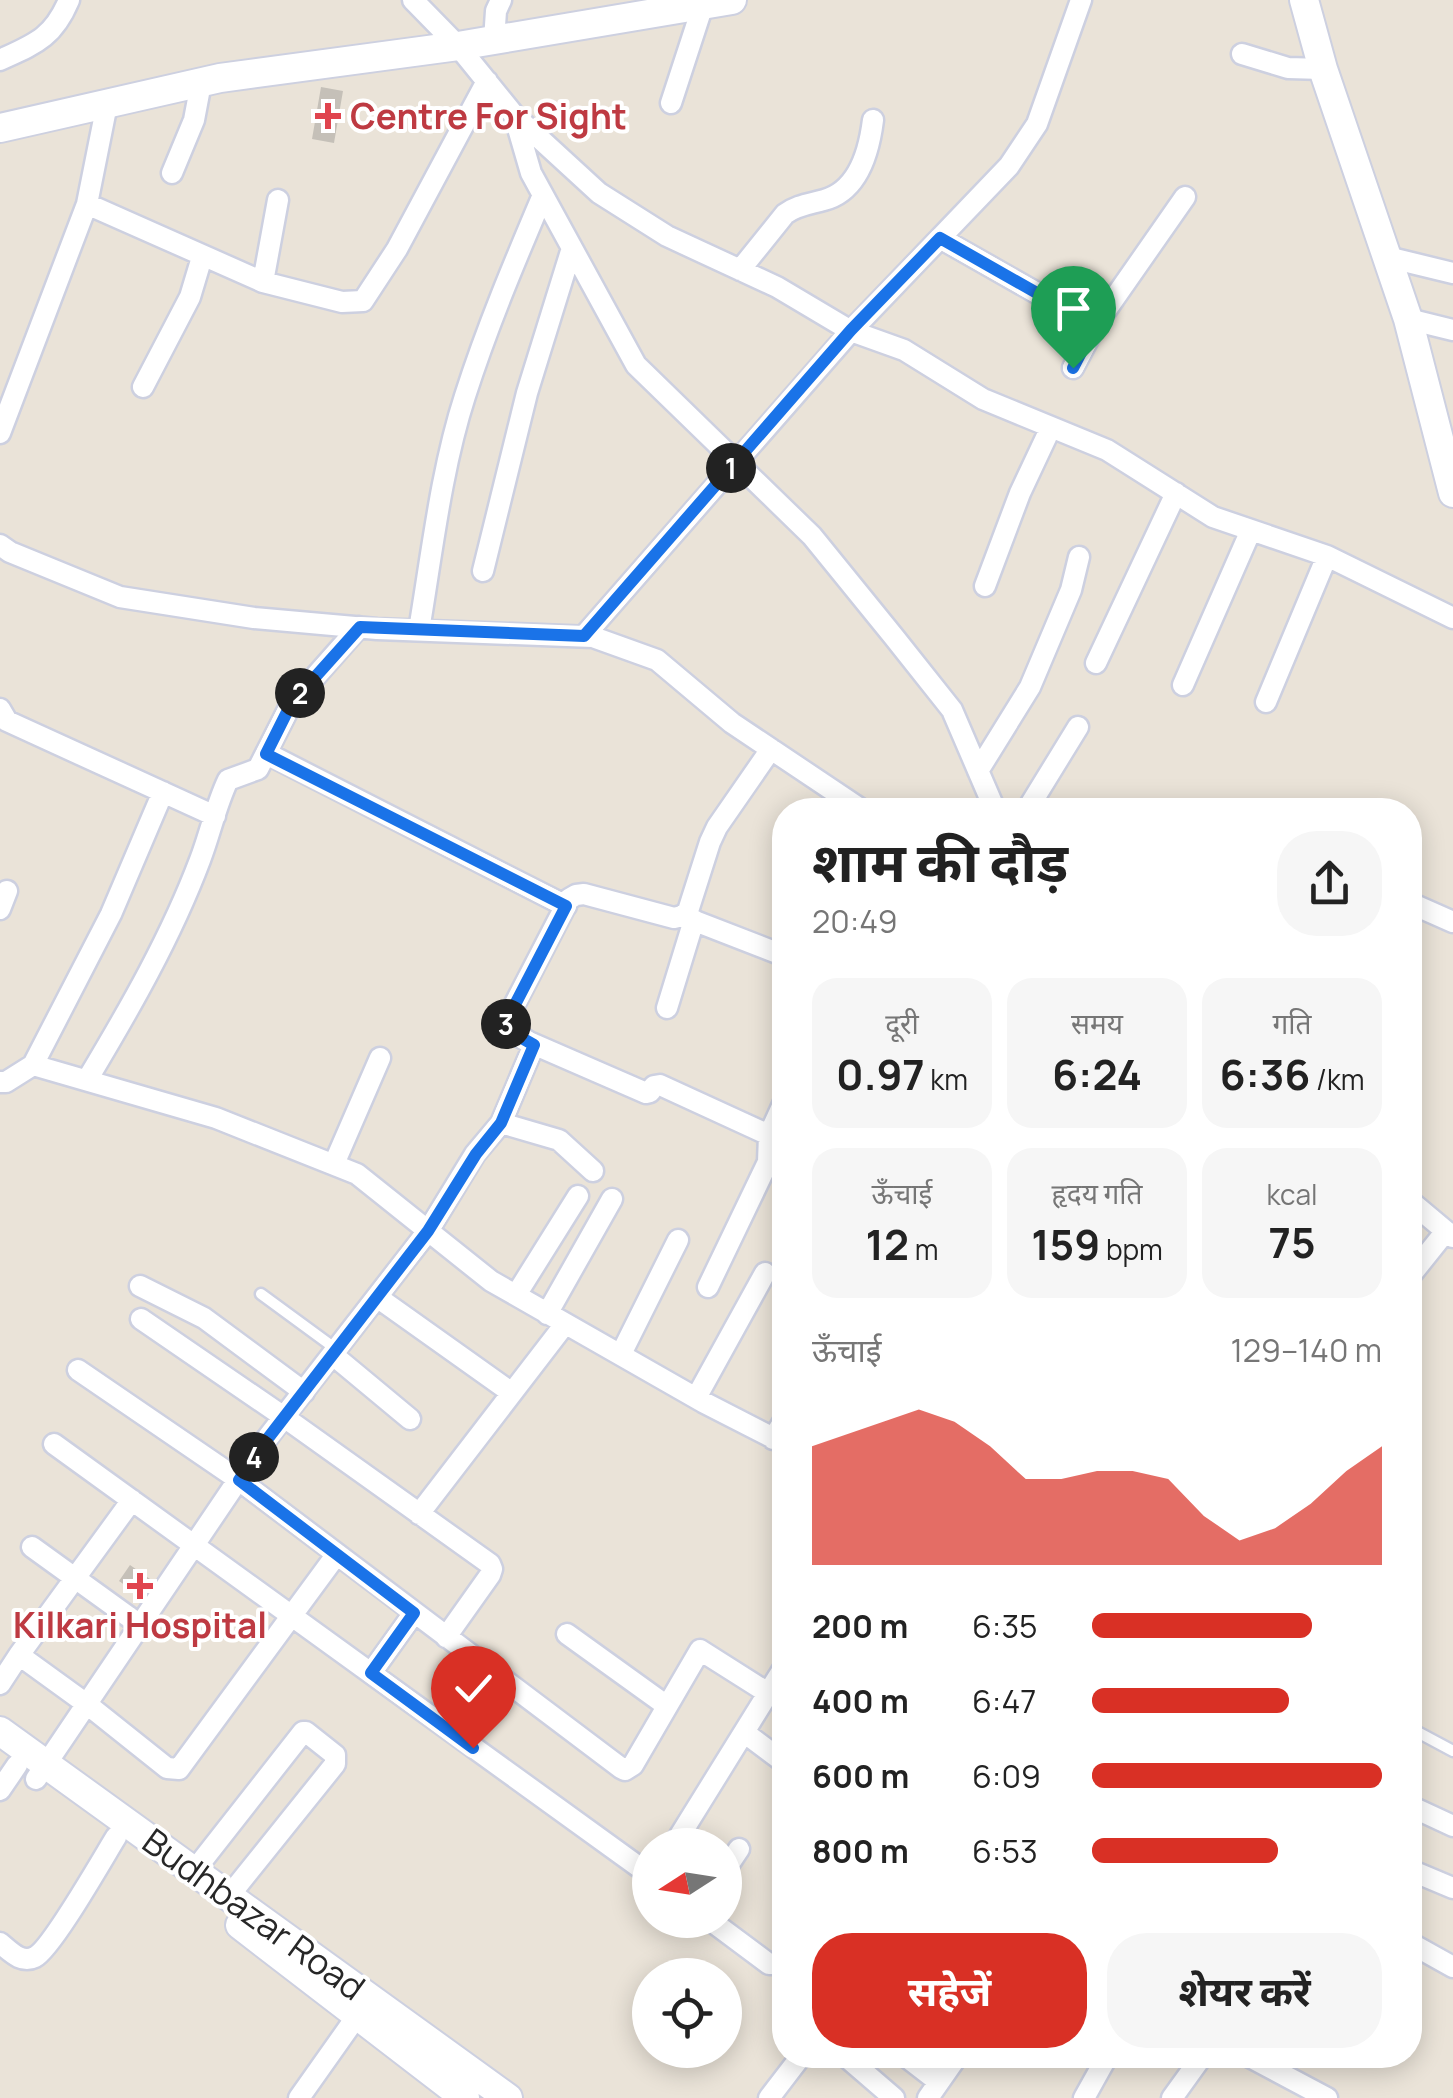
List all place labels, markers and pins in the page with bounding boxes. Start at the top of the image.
place label: Centre For Sight [350,92,627,140]
marker: Centre For Sight [315,103,341,129]
pin [1031,266,1116,369]
pin: 1 [706,443,756,493]
pin: 2 [275,668,325,718]
pin: 3 [481,999,531,1049]
pin: 4 [229,1432,279,1482]
marker: Kilkari Hospital [127,1573,153,1599]
place label: Kilkari Hospital [13,1601,267,1649]
pin [431,1646,516,1749]

